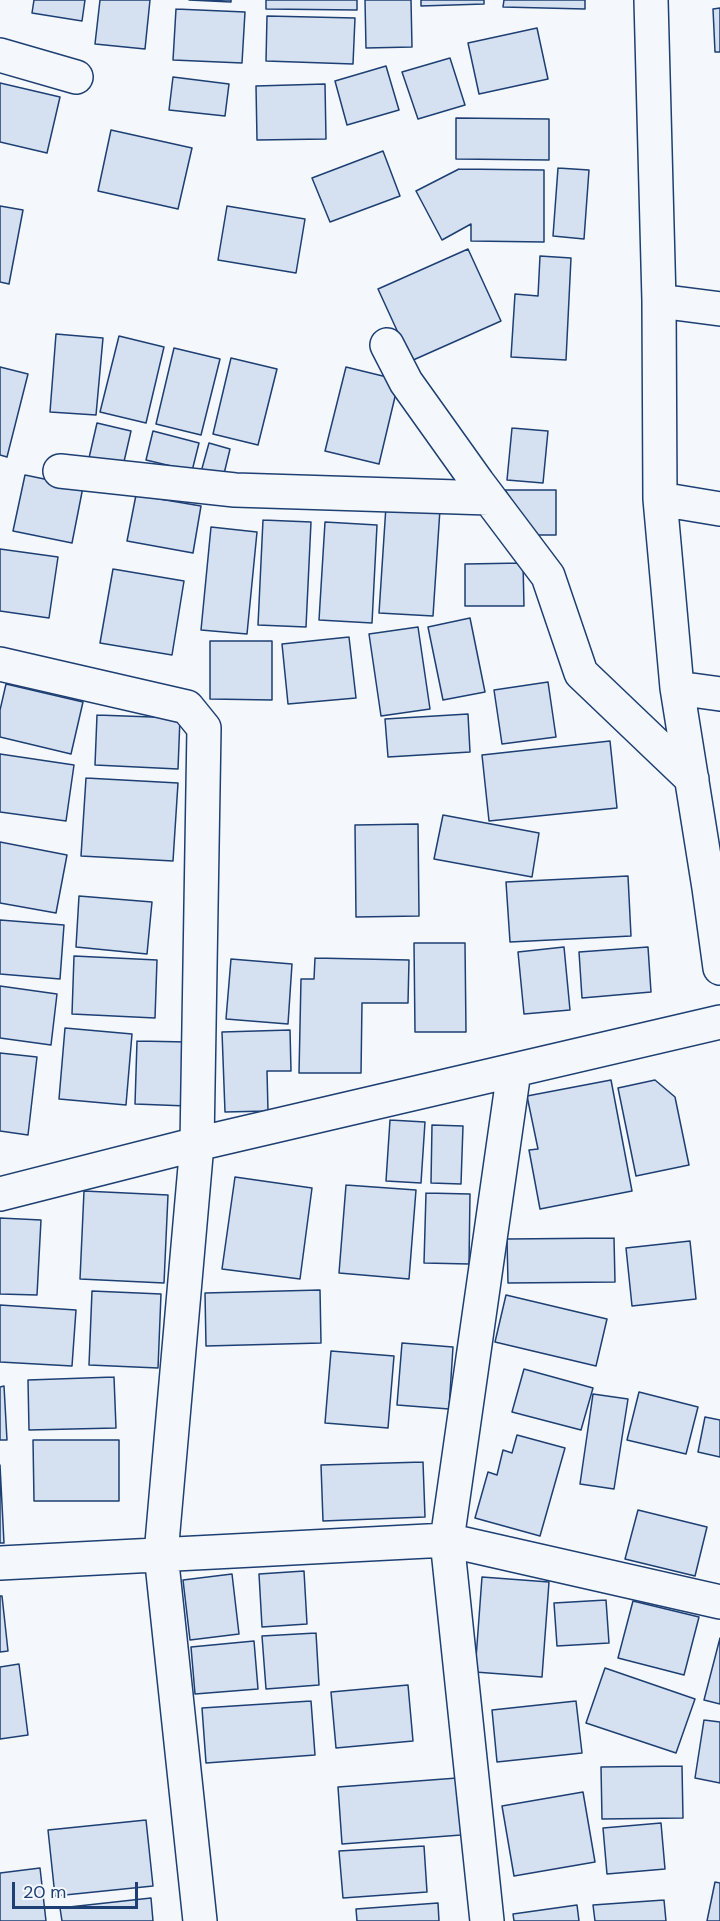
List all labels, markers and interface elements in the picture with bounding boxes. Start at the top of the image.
scale bar [15,1870,141,1908]
text: 20 m [23,1880,66,1904]

